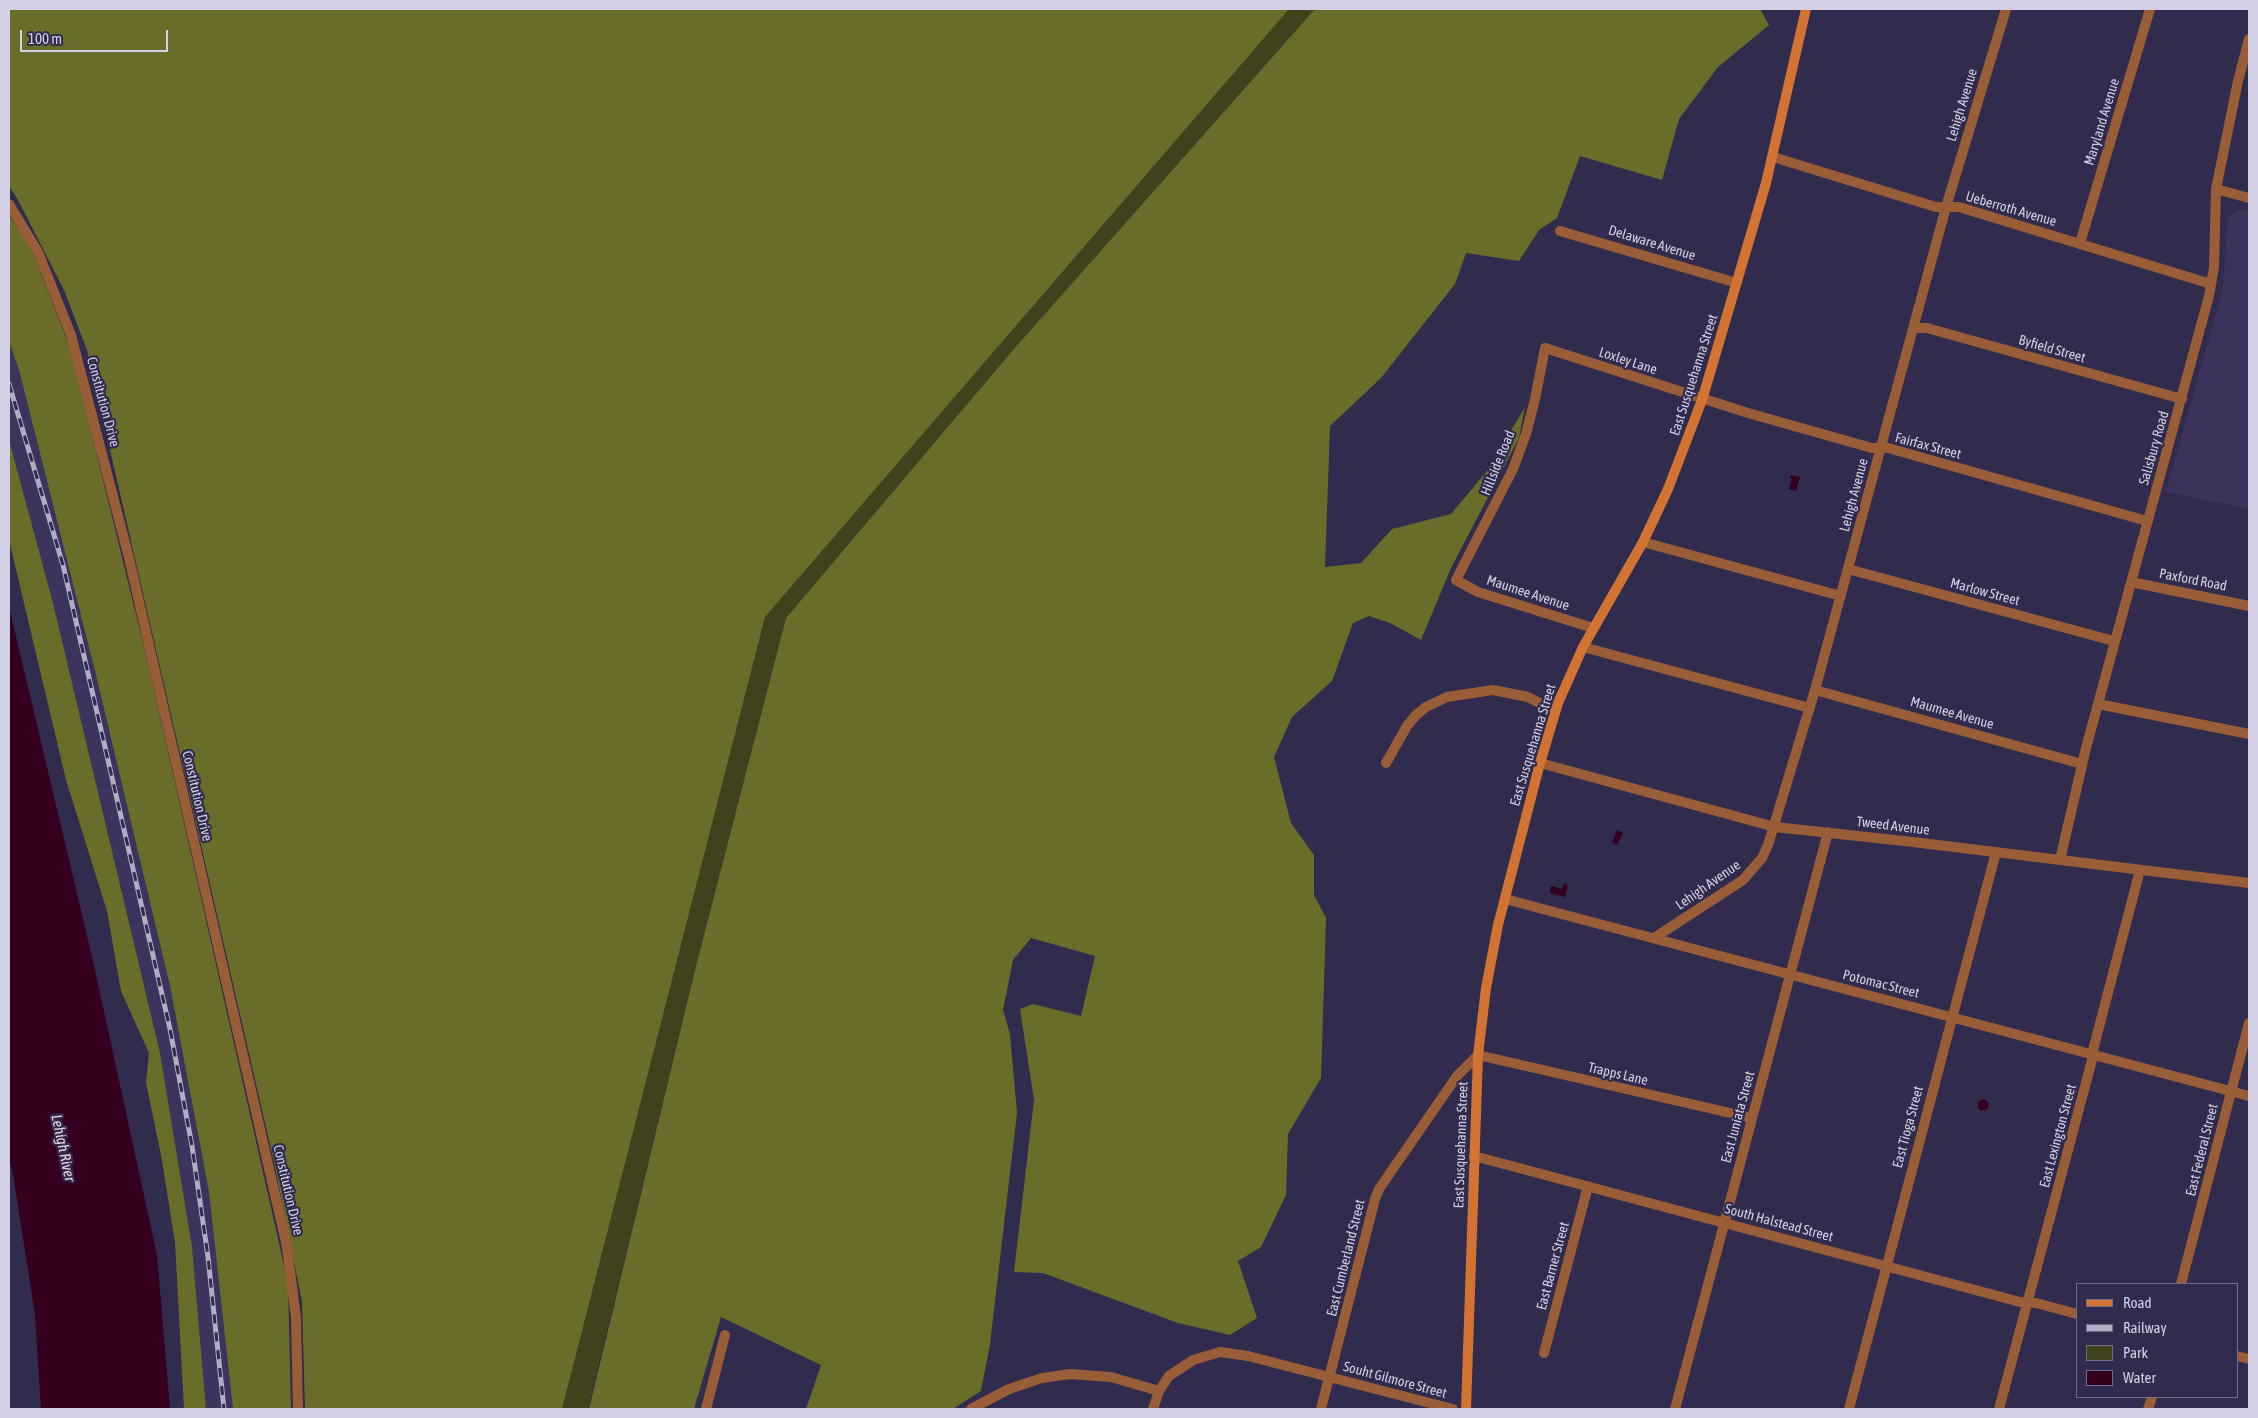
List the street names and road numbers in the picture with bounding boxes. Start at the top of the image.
street label: Lehigh Avenue [1943,67,1981,143]
street label: Maryland Avenue [2081,76,2123,168]
street label: Ueberroth Avenue [1964,188,2058,230]
street label: Delaware Avenue [1606,222,1698,264]
street label: East Susquehanna Street [1666,312,1722,438]
street label: Byfield Street [2017,331,2087,367]
street label: Loxley Lane [1597,344,1659,378]
street label: Constitution Drive [83,355,123,449]
street label: Salisbury Road [2135,409,2173,487]
street label: Hillside Road [1477,428,1519,498]
street label: Fairfax Street [1893,429,1963,463]
street label: Lehigh Avenue [1836,456,1872,534]
street label: Paxford Road [2158,565,2228,595]
street label: Maumee Avenue [1484,572,1572,614]
street label: Marlow Street [1949,575,2021,609]
street label: East Susquehanna Street [1506,682,1560,808]
street label: Maumee Avenue [1908,693,1996,733]
street label: Constitution Drive [178,749,216,843]
street label: Tweed Avenue [1855,813,1931,839]
street label: Lehigh Avenue [1672,857,1744,913]
street label: Potomac Street [1841,966,1921,1002]
street label: Trapps Lane [1586,1059,1650,1089]
street label: East Juniata Street [1718,1069,1758,1165]
street label: East Susquehanna Street [1450,1081,1472,1209]
street label: East Lexington Street [2036,1082,2080,1190]
street label: East Tioga Street [1889,1084,1927,1170]
street label: East Federal Street [2182,1102,2222,1198]
street label: Constitution Drive [269,1143,307,1237]
street label: East Cumberland Street [1323,1198,1369,1318]
street label: South Halstead Street [1723,1200,1835,1246]
street label: East Barner Street [1533,1220,1573,1312]
street label: Souht Gilmore Street [1342,1358,1448,1402]

